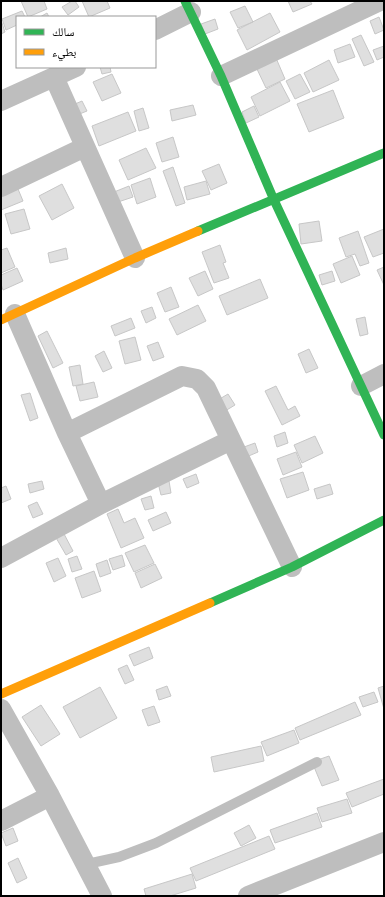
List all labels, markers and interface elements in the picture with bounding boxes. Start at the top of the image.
legend [16,16,156,68]
text: سالك [52,23,74,41]
text: بطيء [52,43,76,62]

